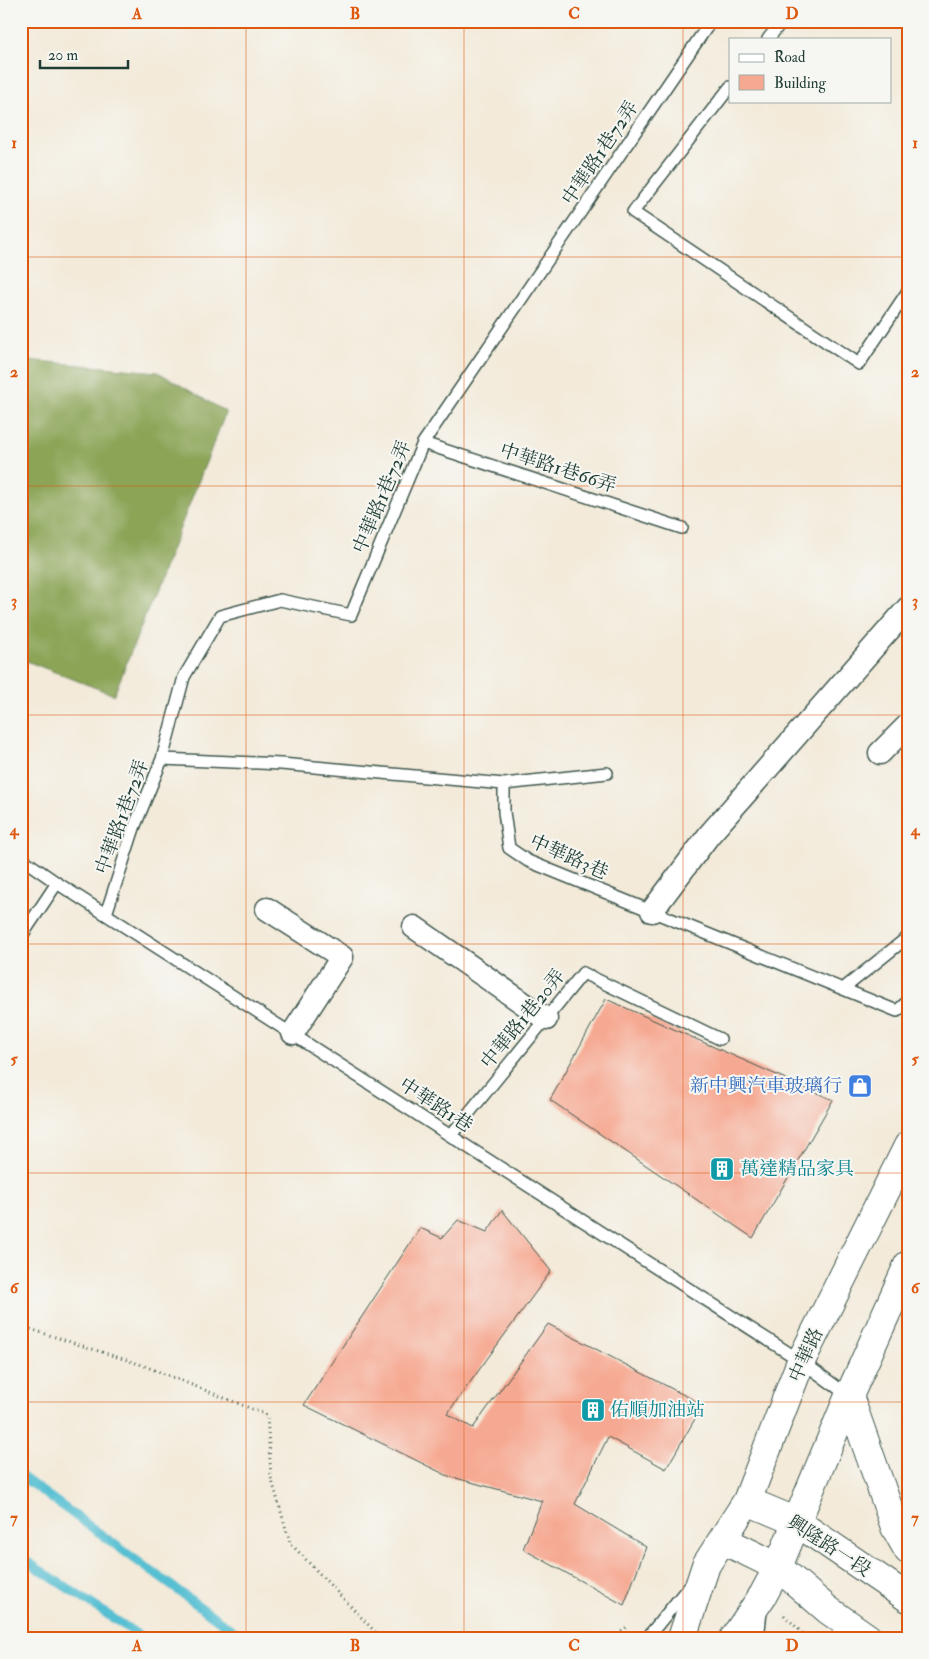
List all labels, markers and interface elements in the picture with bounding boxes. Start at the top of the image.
text: A [131,4,143,24]
text: B [350,4,360,24]
text: C [568,4,580,24]
text: D [785,4,799,24]
scale bar [40,38,128,70]
legend [729,38,892,102]
text: 20 m [48,46,78,65]
text: Road [774,48,806,67]
text: Building [774,74,826,93]
street label: 中華路1巷72弄 [556,96,644,210]
text: 1 [11,133,17,153]
text: 1 [912,133,918,153]
text: 2 [10,362,18,382]
text: 2 [911,362,919,382]
street label: 中華路1巷72弄 [347,437,417,557]
street label: 中華路1巷66弄 [497,438,619,498]
text: 3 [11,591,17,611]
text: 3 [912,591,918,611]
street label: 中華路1巷72弄 [90,756,154,878]
text: 4 [9,820,20,840]
text: 4 [910,820,921,840]
street label: 中華路3巷 [526,829,612,885]
street label: 中華路1巷20弄 [476,964,570,1074]
text: 5 [10,1049,18,1069]
text: 5 [911,1049,919,1069]
street label: 中華路1巷 [395,1072,477,1138]
shop icon: 新中興汽車玻璃行 [847,1073,873,1099]
place label: 新中興汽車玻璃行 [690,1074,842,1098]
building icon: 萬達精品家具 [709,1156,735,1182]
place label: 萬達精品家具 [740,1157,854,1181]
text: 6 [10,1278,20,1298]
text: 6 [911,1278,921,1298]
street label: 中華路 [783,1324,829,1386]
building icon: 佑順加油站 [580,1397,606,1423]
place label: 佑順加油站 [610,1398,705,1422]
text: 7 [10,1508,18,1528]
text: 7 [911,1508,919,1528]
street label: 興隆路一段 [783,1510,875,1582]
text: A [131,1636,143,1656]
text: B [350,1636,360,1656]
text: C [568,1636,580,1656]
text: D [785,1636,799,1656]

